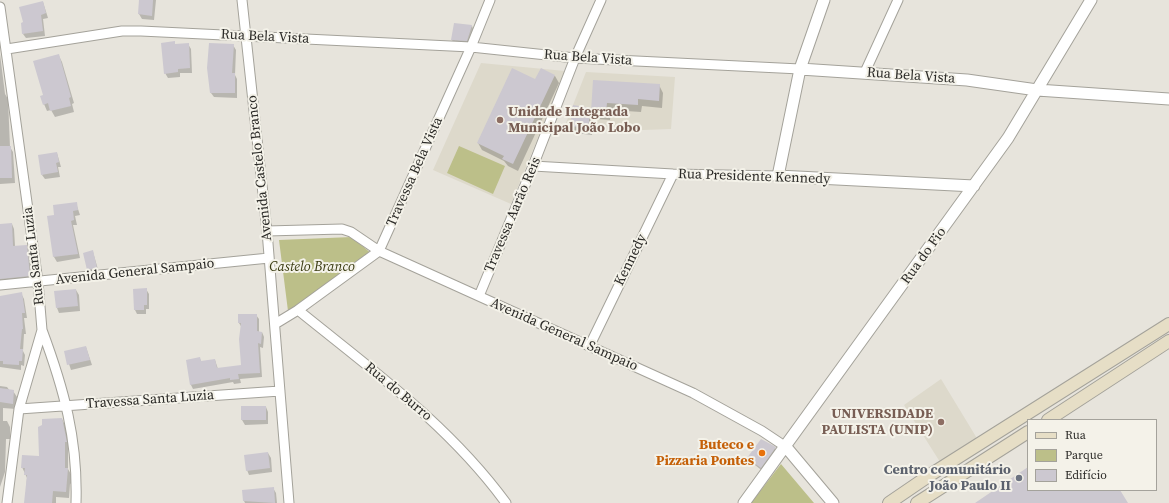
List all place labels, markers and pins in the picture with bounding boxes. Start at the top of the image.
place label: Unidade Integrada Municipal João Lobo [508,104,640,136]
marker: Unidade Integrada Municipal João Lobo [495,115,505,125]
place label: UNIVERSIDADE PAULISTA (UNIP) [822,406,933,438]
marker: UNIVERSIDADE PAULISTA (UNIP) [936,417,946,427]
place label: Buteco e Pizzaria Pontes [656,437,754,470]
marker: Buteco e Pizzaria Pontes [757,448,767,458]
place label: Centro comunitário João Paulo II [884,462,1011,494]
marker: Centro comunitário João Paulo II [1014,473,1024,483]

